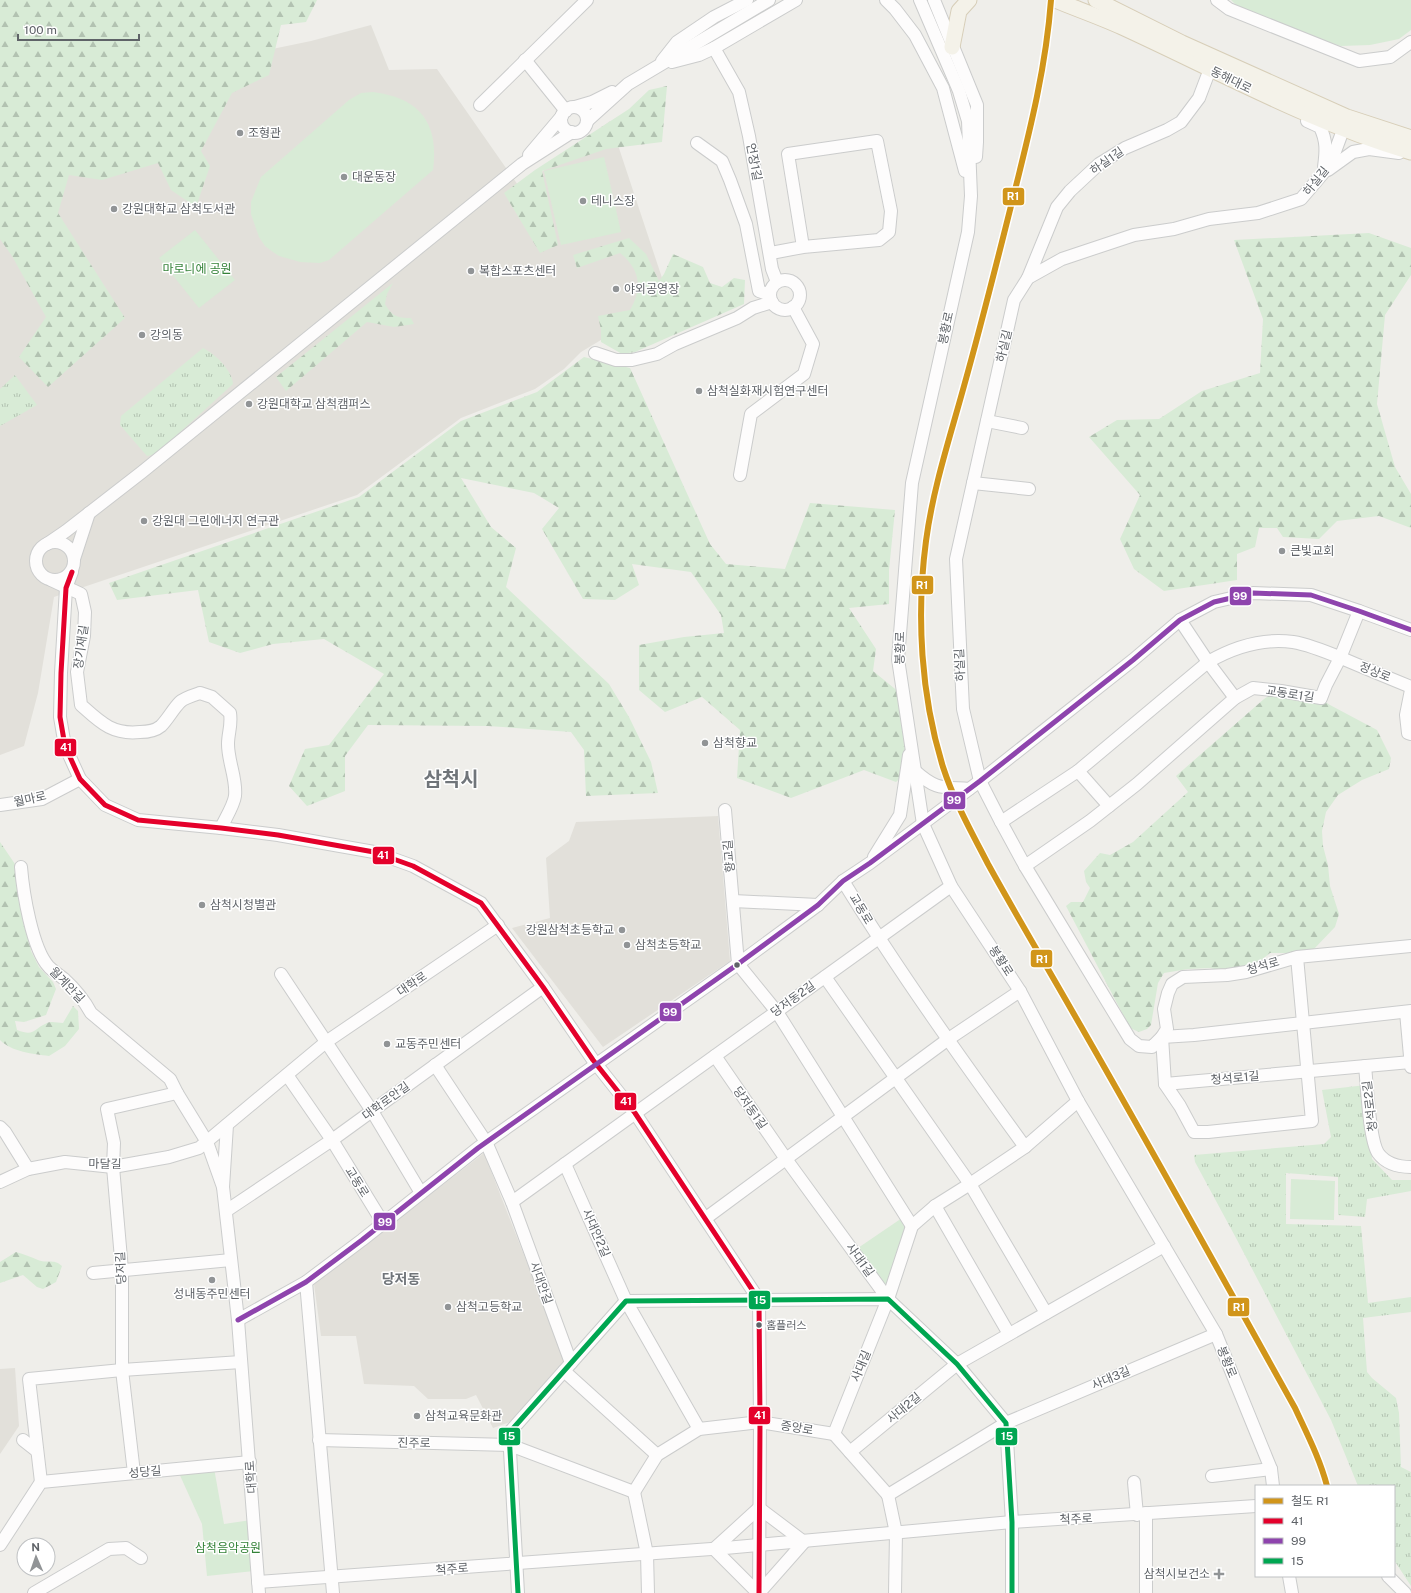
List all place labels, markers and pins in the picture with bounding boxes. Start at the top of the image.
place label: 조형관 [248,126,281,140]
marker: 조형관 [235,128,245,138]
place label: 대운동장 [352,170,396,184]
marker: 대운동장 [339,172,349,182]
place label: 테니스장 [591,194,635,208]
marker: 테니스장 [578,196,588,206]
place label: 강원대학교 삼척도서관 [122,202,235,216]
marker: 강원대학교 삼척도서관 [109,204,119,214]
place label: 복합스포츠센터 [479,264,556,278]
marker: 복합스포츠센터 [466,266,476,276]
place label: 야외공영장 [624,282,679,296]
marker: 야외공영장 [611,284,621,294]
place label: 강의동 [150,328,183,342]
marker: 강의동 [137,330,147,340]
place label: 삼척실화재시험연구센터 [707,384,828,398]
marker: 삼척실화재시험연구센터 [694,386,704,396]
place label: 강원대학교 삼척캠퍼스 [257,397,370,411]
marker: 강원대학교 삼척캠퍼스 [244,399,254,409]
place label: 강원대 그린에너지 연구관 [152,514,279,528]
marker: 강원대 그린에너지 연구관 [139,516,149,526]
place label: 큰빛교회 [1290,544,1334,558]
marker: 큰빛교회 [1277,546,1287,556]
place label: 삼척향교 [713,736,757,750]
marker: 삼척향교 [700,738,710,748]
place label: 삼척시청별관 [210,898,276,912]
marker: 삼척시청별관 [197,900,207,910]
place label: 강원삼척초등학교 [526,923,614,937]
marker: 강원삼척초등학교 [617,925,627,935]
place label: 삼척초등학교 [635,938,701,952]
marker: 삼척초등학교 [622,940,632,950]
unlabelled marker [732,960,742,970]
place label: 교동주민센터 [395,1037,461,1051]
marker: 교동주민센터 [382,1039,392,1049]
marker: 성내동주민센터 [207,1275,217,1285]
place label: 성내동주민센터 [173,1287,251,1301]
place label: 삼척고등학교 [456,1300,522,1314]
marker: 삼척고등학교 [443,1302,453,1312]
place label: 홈플러스 [766,1319,806,1331]
marker: 홈플러스 [754,1320,764,1330]
place label: 삼척교육문화관 [425,1409,502,1423]
marker: 삼척교육문화관 [412,1411,422,1421]
place label: 삼척시보건소 [1144,1567,1210,1581]
marker: 삼척시보건소 [1213,1568,1225,1580]

